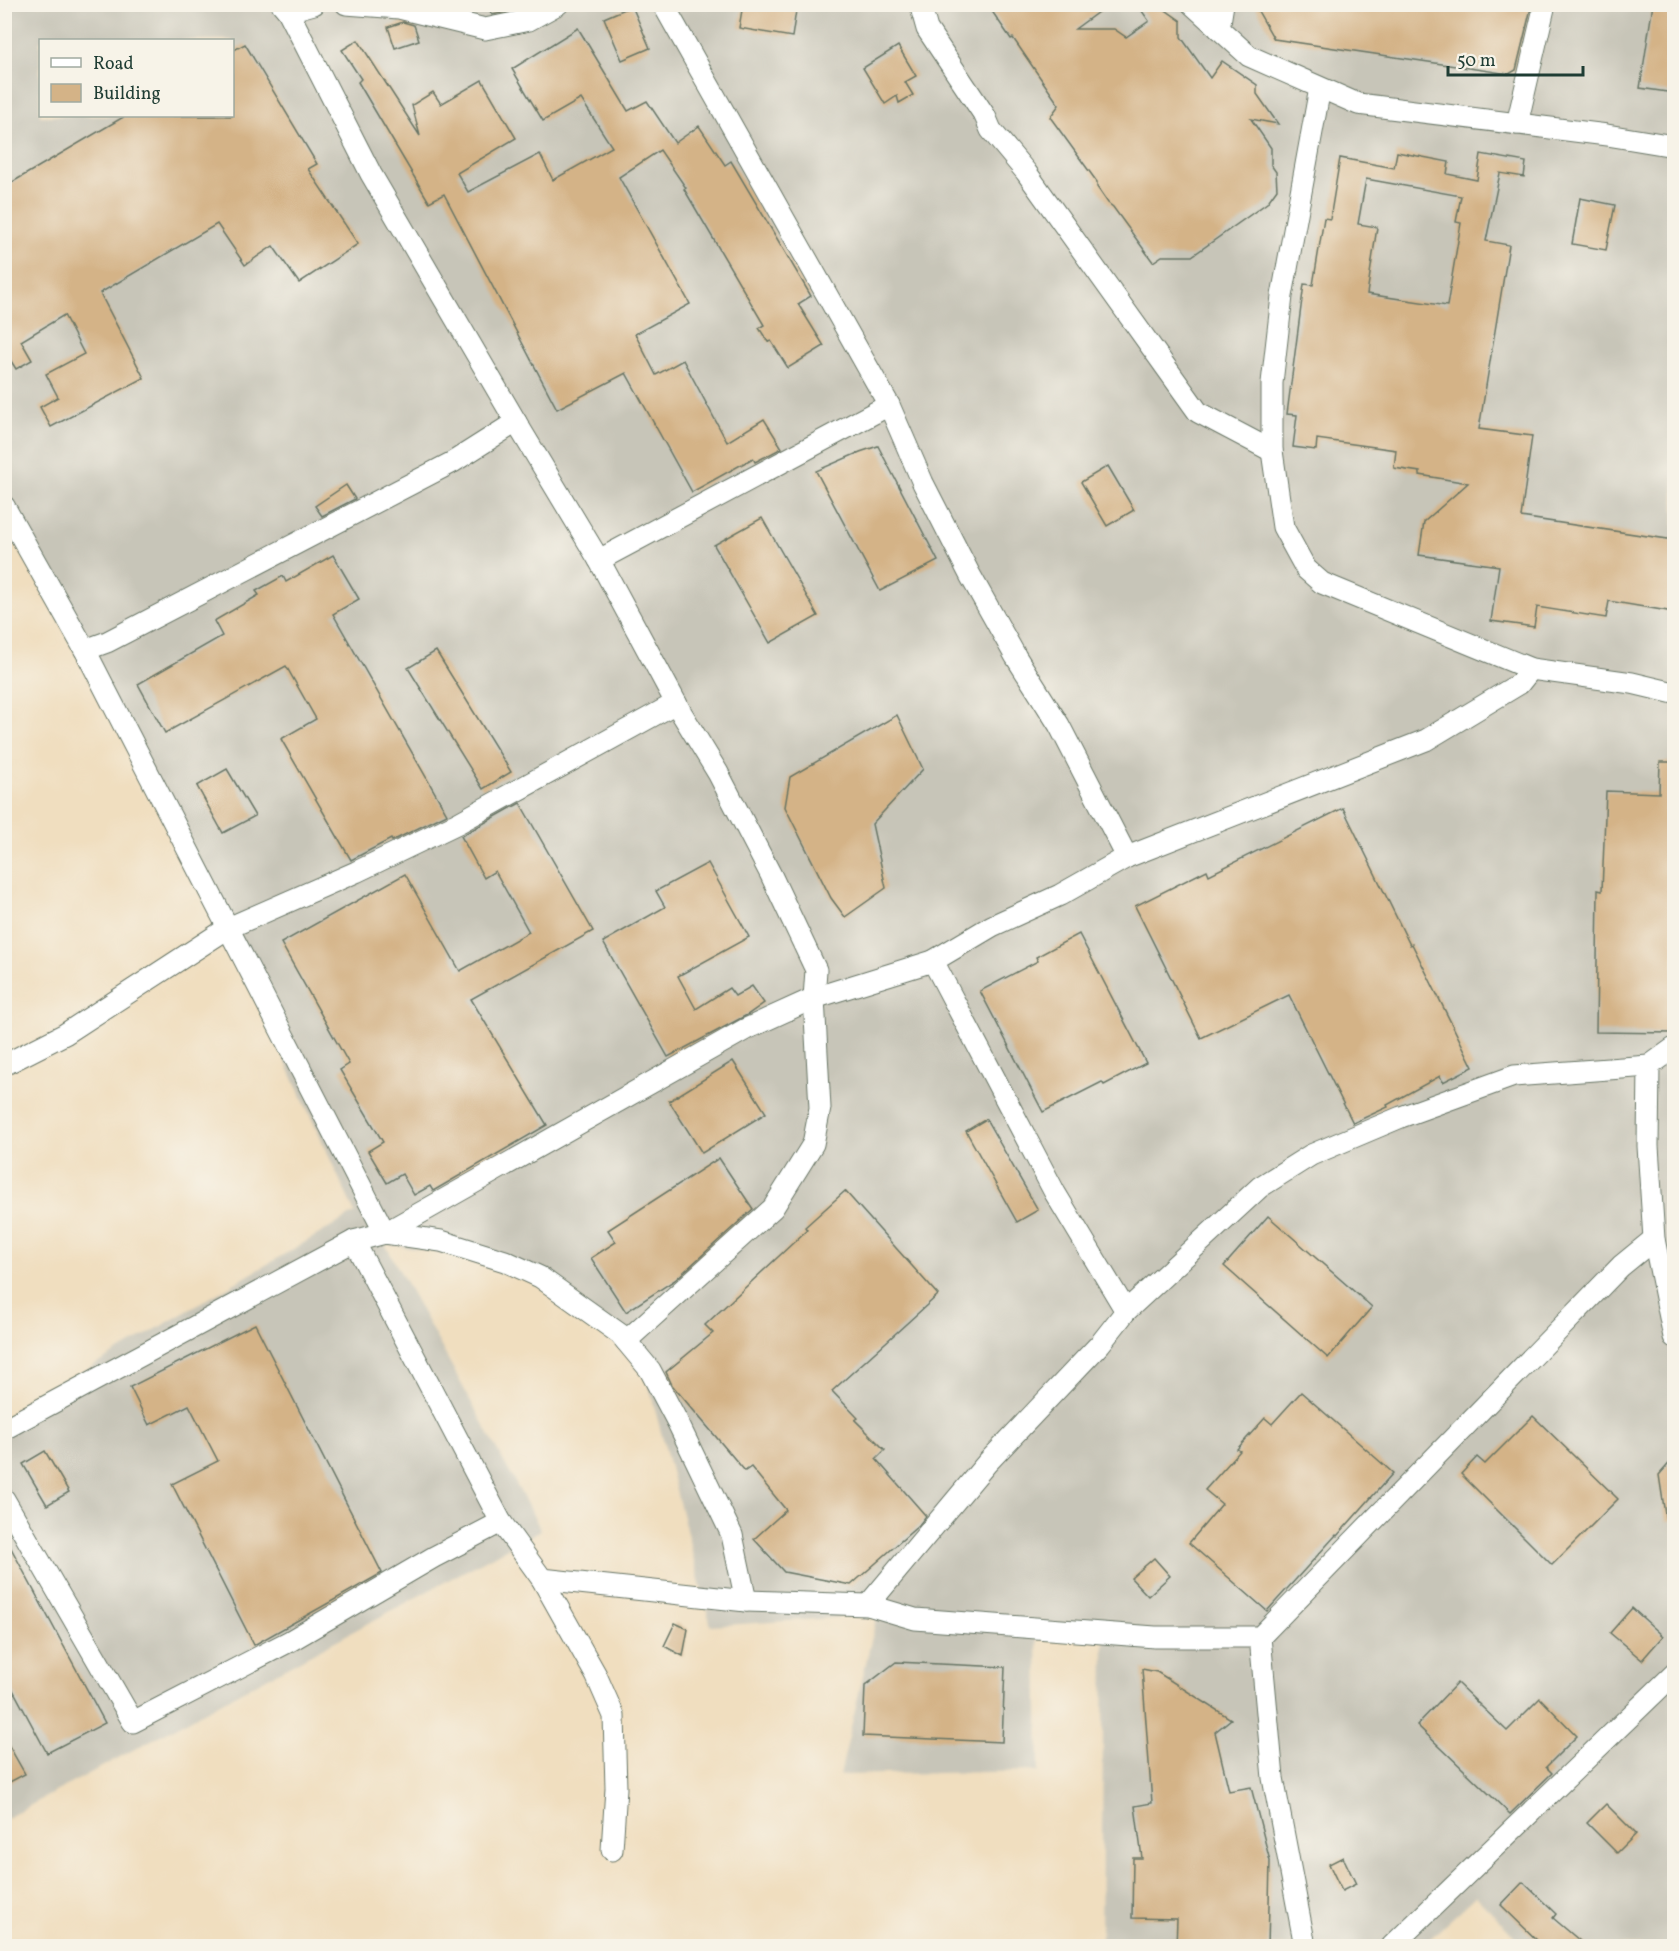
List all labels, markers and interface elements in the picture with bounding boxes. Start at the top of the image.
legend [39,39,234,117]
scale bar [1448,39,1583,77]
text: 50 m [1457,49,1496,74]
text: Road [93,52,134,77]
text: Building [93,82,161,107]

